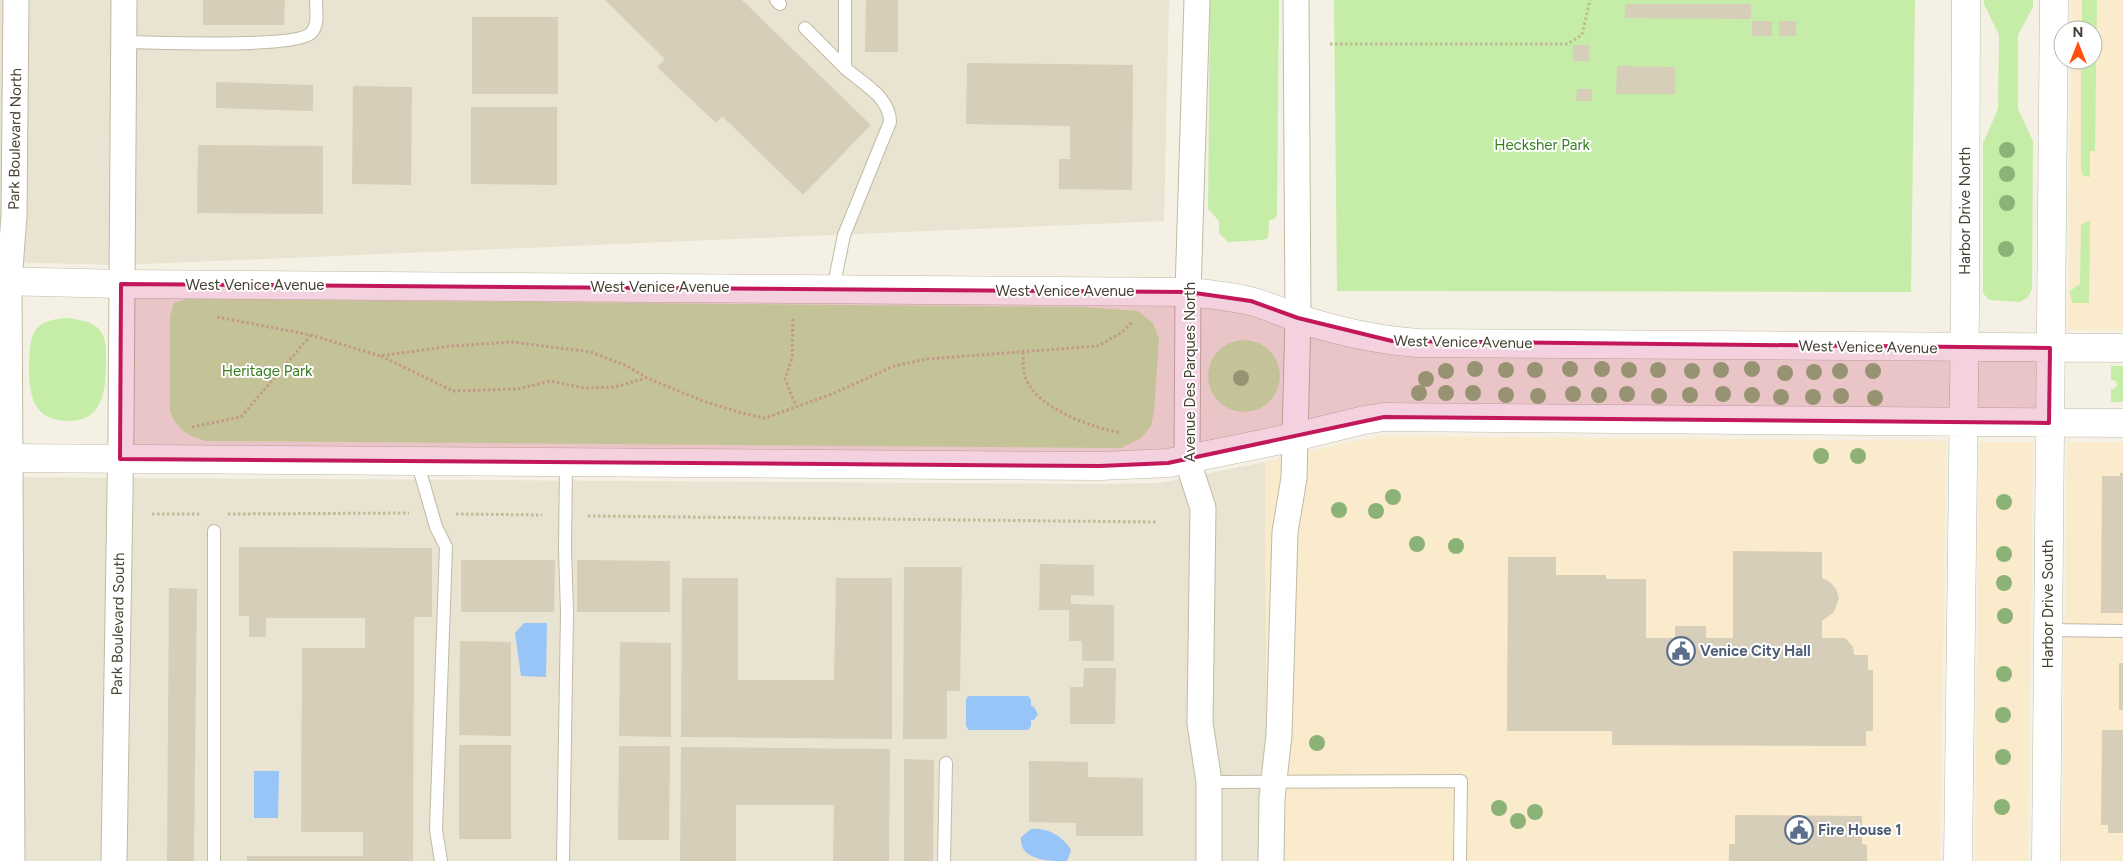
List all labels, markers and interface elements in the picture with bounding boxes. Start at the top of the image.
north arrow [2053,20,2103,70]
text: N [2073,24,2083,41]
street label: Park Boulevard North [5,68,25,210]
park label: Hecksher Park [1494,136,1591,154]
street label: Harbor Drive North [1956,147,1974,275]
street label: West Venice Avenue [186,276,324,294]
street label: West Venice Avenue [591,278,729,296]
street label: West Venice Avenue [996,282,1134,300]
street label: Avenue Des Parques North [1181,282,1199,462]
street label: West Venice Avenue [1393,332,1533,352]
street label: West Venice Avenue [1798,337,1938,357]
park label: Heritage Park [222,362,313,380]
street label: Harbor Drive South [2039,540,2057,668]
street label: Park Boulevard South [108,552,128,696]
public building icon: Venice City Hall [1666,636,1696,666]
place label: Venice City Hall [1700,642,1811,660]
public building icon: Fire House 1 [1784,815,1814,845]
place label: Fire House 1 [1818,821,1902,839]

